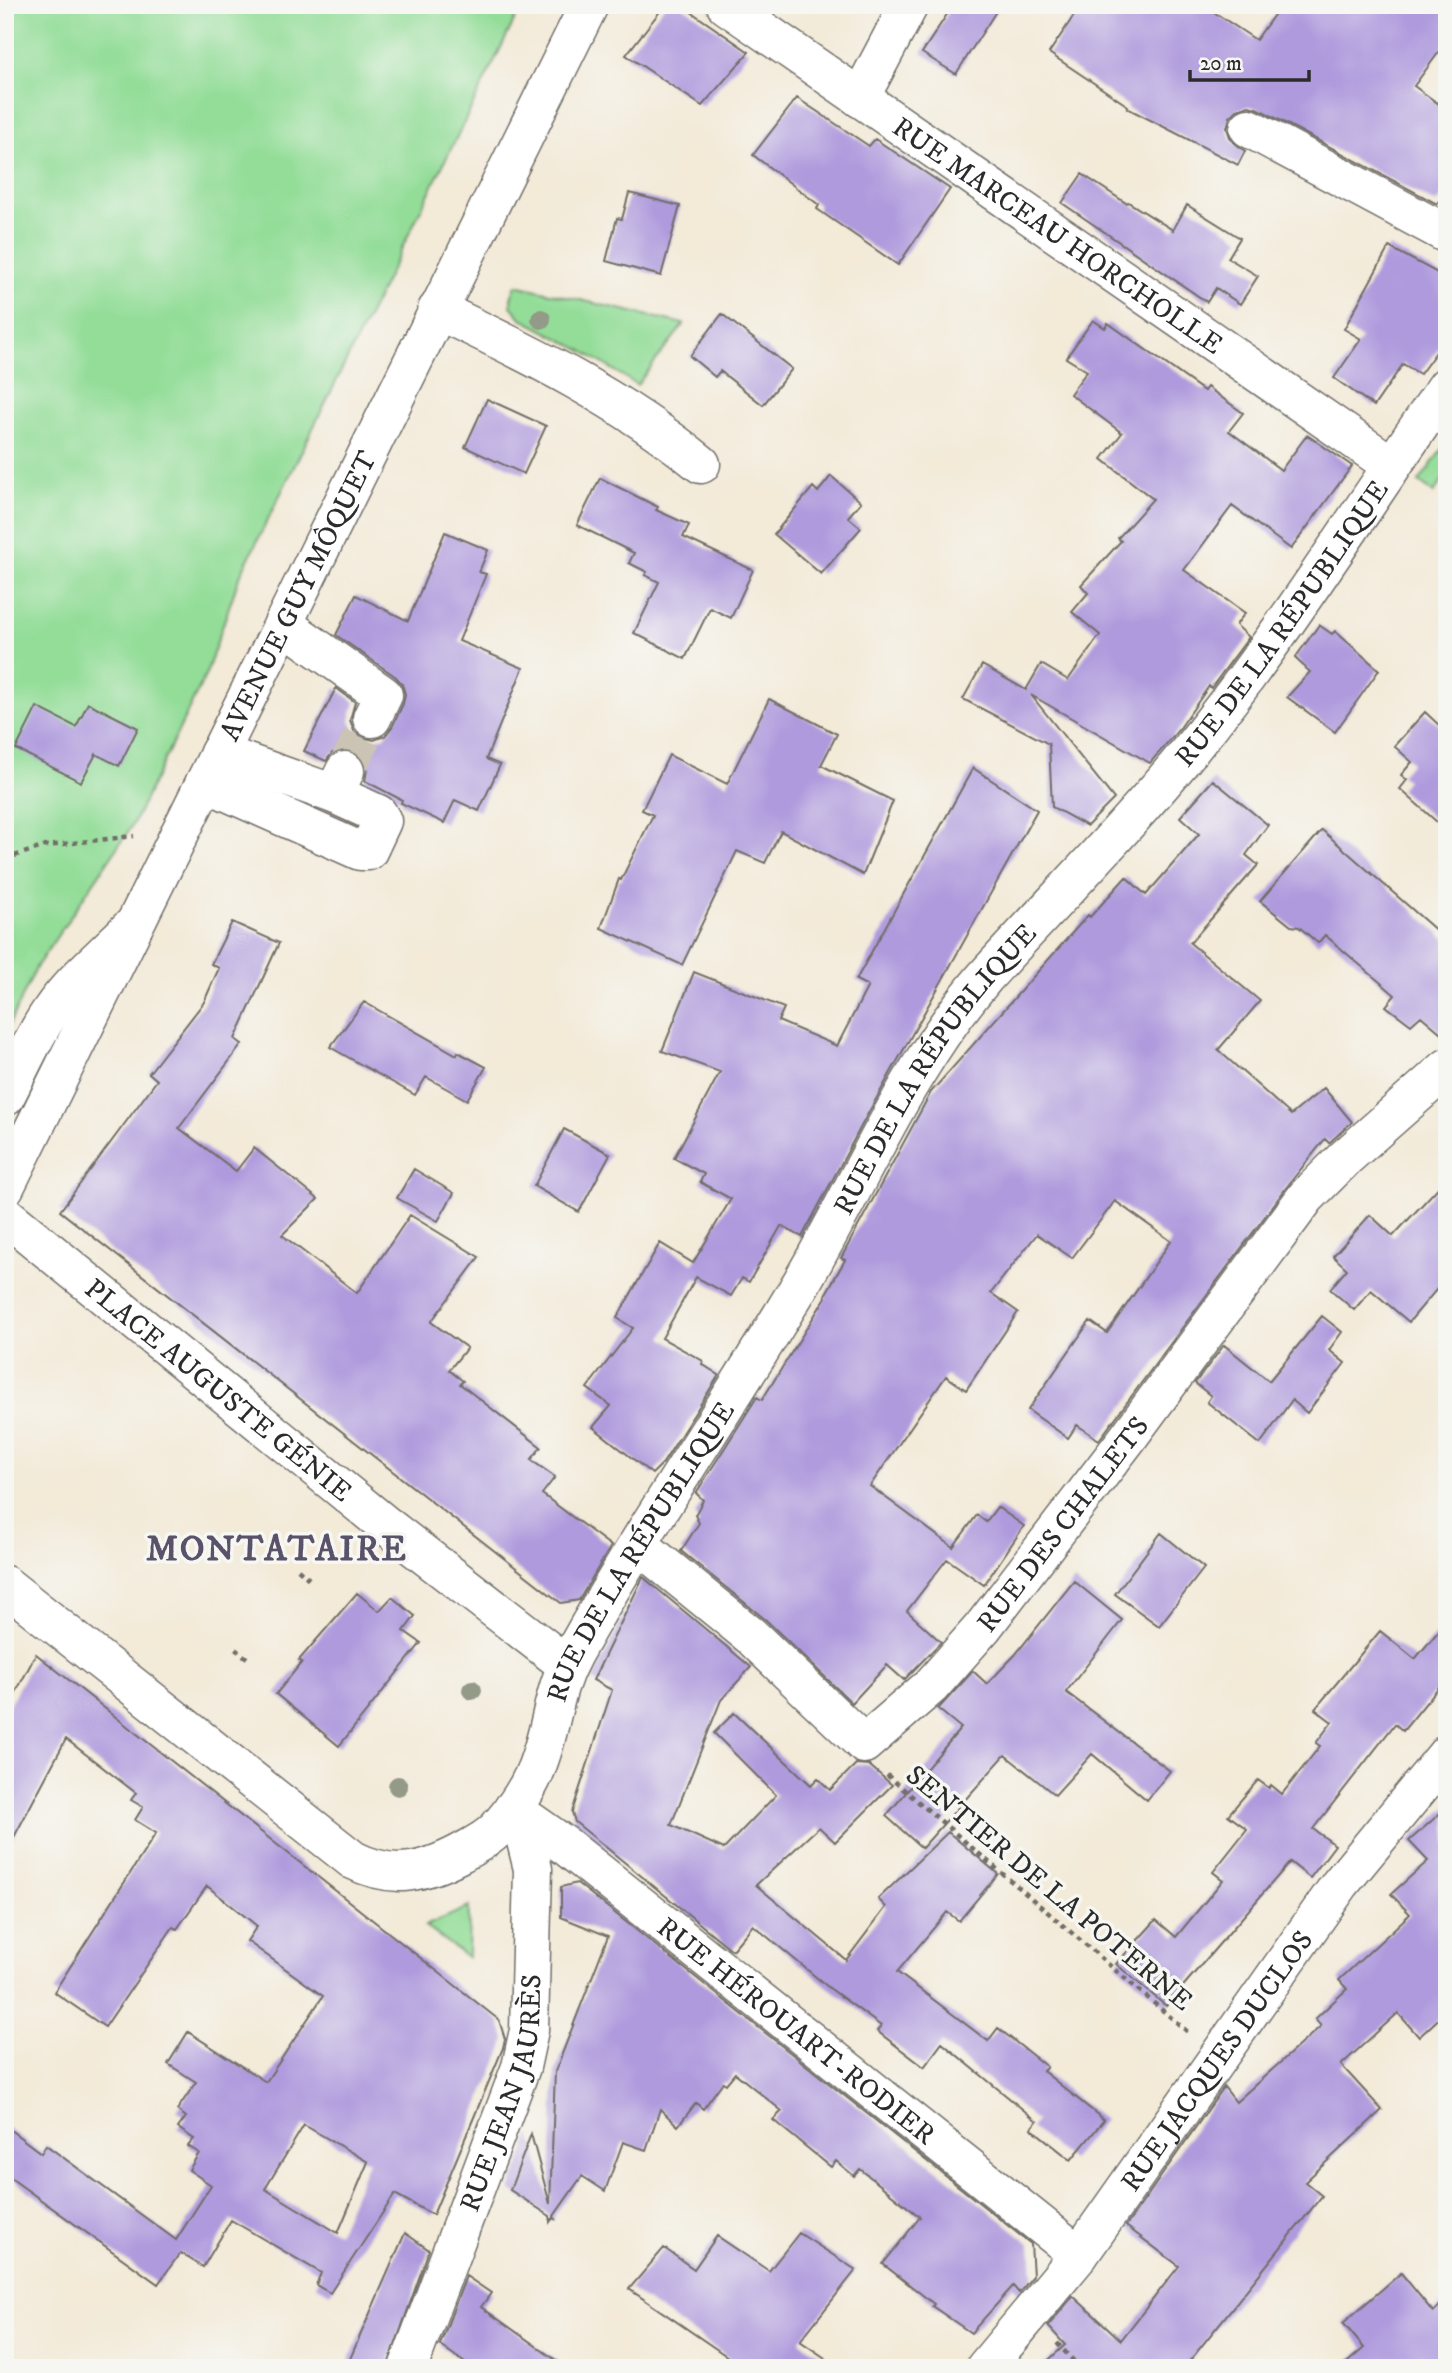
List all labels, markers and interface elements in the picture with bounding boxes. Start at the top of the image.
scale bar [1190,38,1308,82]
text: 20 m [1200,51,1242,77]
street label: RUE MARCEAU HORCHOLLE [886,110,1229,362]
street label: AVENUE GUY MÔQUET [212,445,385,747]
street label: RUE DE LA RÉPUBLIQUE [1168,474,1396,774]
street label: RUE DE LA RÉPUBLIQUE [826,917,1044,1221]
street label: PLACE AUGUSTE GÉNIE [77,1271,359,1510]
street label: RUE DE LA RÉPUBLIQUE [540,1395,743,1706]
street label: RUE DES CHALETS [970,1410,1157,1640]
district label: MONTATAIRE [146,1528,408,1572]
street label: SENTIER DE LA POTERNE [898,1758,1200,2019]
street label: RUE HÉROUART-RODIER [650,1910,942,2153]
street label: RUE JACQUES DUCLOS [1113,1924,1321,2198]
street label: RUE JEAN JAURÈS [452,1974,549,2217]

